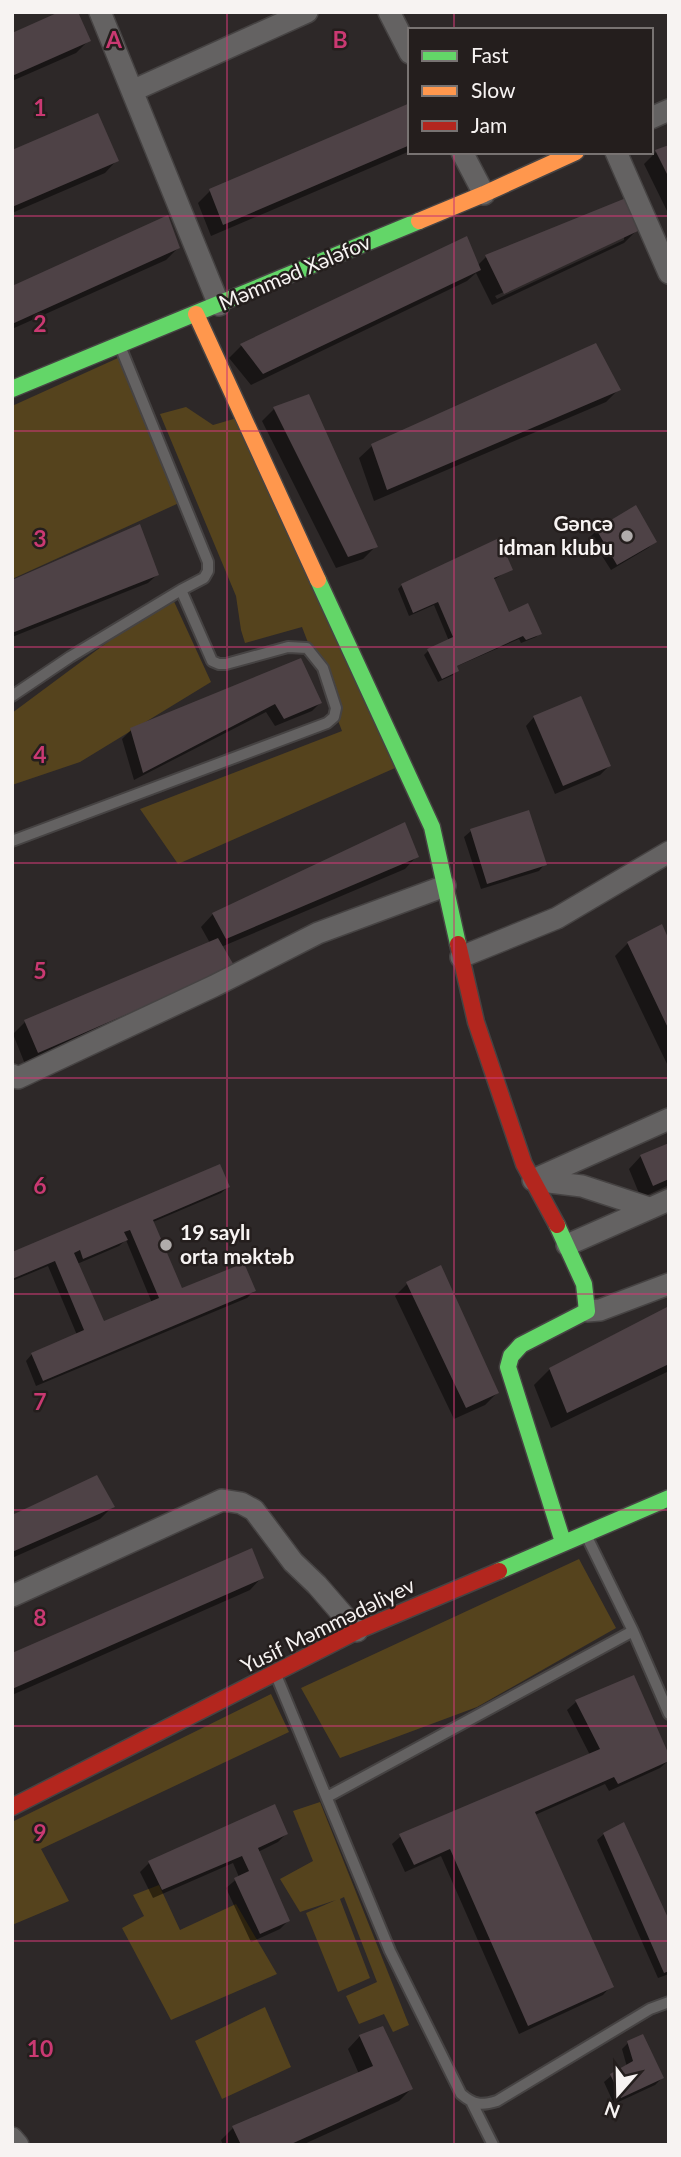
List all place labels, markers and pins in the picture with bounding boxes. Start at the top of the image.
place label: Gəncə idman klubu [499,510,613,559]
marker: Gəncə idman klubu [619,528,635,544]
place label: 19 saylı orta məktəb [180,1219,295,1268]
marker: 19 saylı orta məktəb [158,1237,174,1253]

